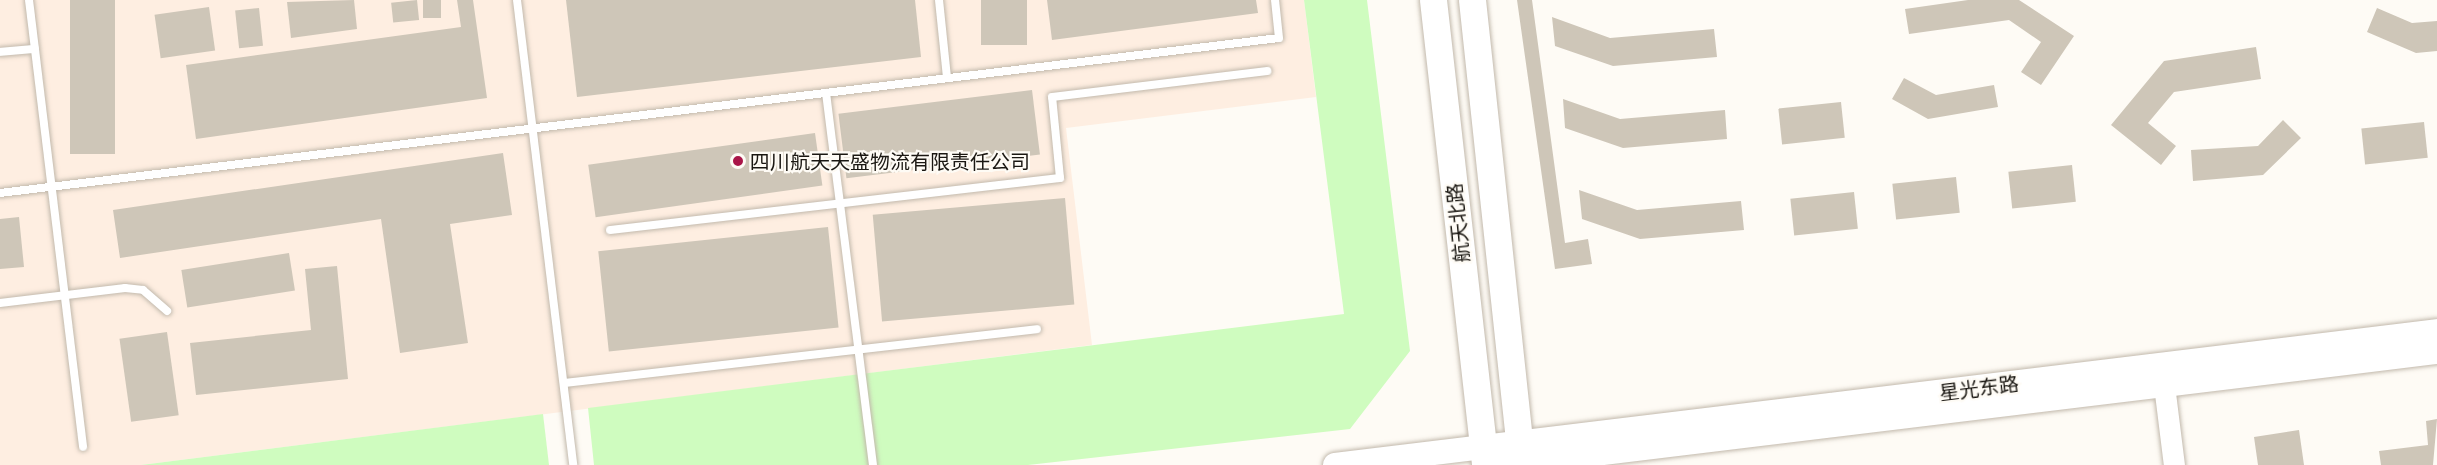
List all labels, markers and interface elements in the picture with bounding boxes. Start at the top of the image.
place label: 四川航天天盛物流有限责任公司 [750,149,1030,173]
marker: 四川航天天盛物流有限责任公司 [731,154,745,168]
street label: 航天北路 [1442,182,1474,264]
street label: 星光东路 [1938,371,2020,405]

